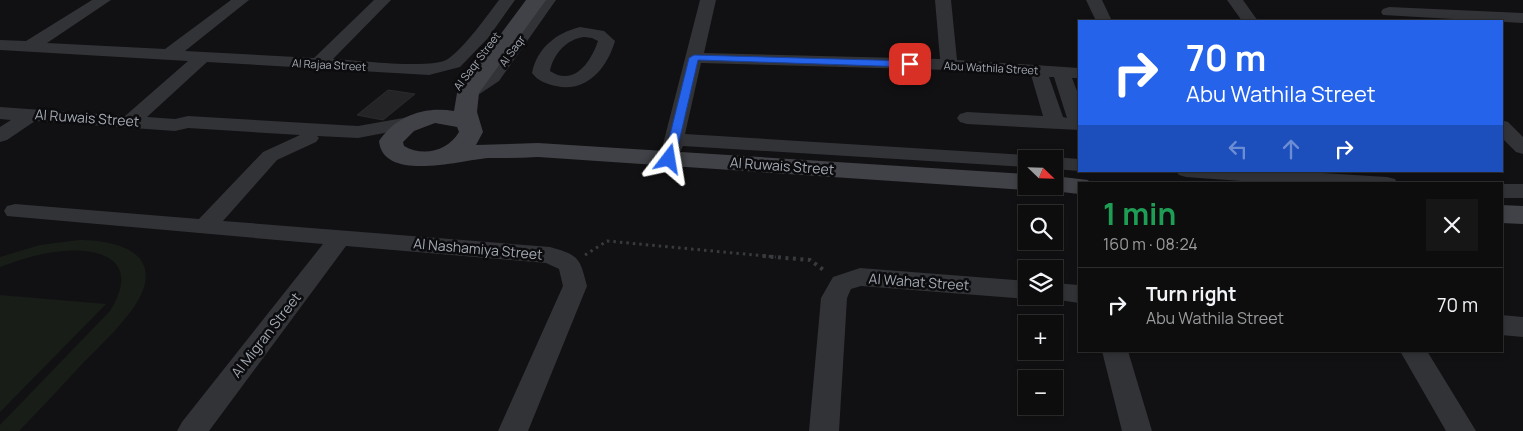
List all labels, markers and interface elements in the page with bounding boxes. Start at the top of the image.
street label: Al Saqr Street [450,28,504,93]
street label: Al Saqr [495,32,528,69]
text: 70 m [1186,34,1266,82]
icon: right [1103,40,1168,105]
pin [889,43,931,85]
icon: arrive [896,50,924,78]
street label: Al Rajaa Street [292,55,367,74]
street label: Abu Wathila Street [943,58,1039,77]
text: Abu Wathila Street [1186,79,1376,109]
street label: Al Ruwais Street [34,104,140,131]
position arrow [642,132,694,184]
icon: left [1224,135,1252,163]
icon: ahead [1277,135,1305,163]
icon: right [1330,135,1358,163]
north arrow [1018,150,1062,195]
map controls [1018,150,1063,415]
street label: Al Ruwais Street [729,152,835,179]
text: 1 min [1103,193,1176,234]
button: close [1426,199,1478,251]
button: search [1018,205,1063,250]
street label: Al Nashamiya Street [413,233,544,264]
text: 160 m · 08:24 [1103,233,1198,255]
button: layers [1018,260,1063,305]
street label: Al Wahat Street [868,269,970,295]
text: Turn right [1146,281,1236,307]
street label: Al Migran Street [226,288,305,381]
icon: right [1103,291,1131,319]
text: 70 m [1437,292,1478,318]
text: Abu Wathila Street [1146,307,1284,329]
button: + [1018,315,1063,360]
button: − [1018,370,1063,415]

